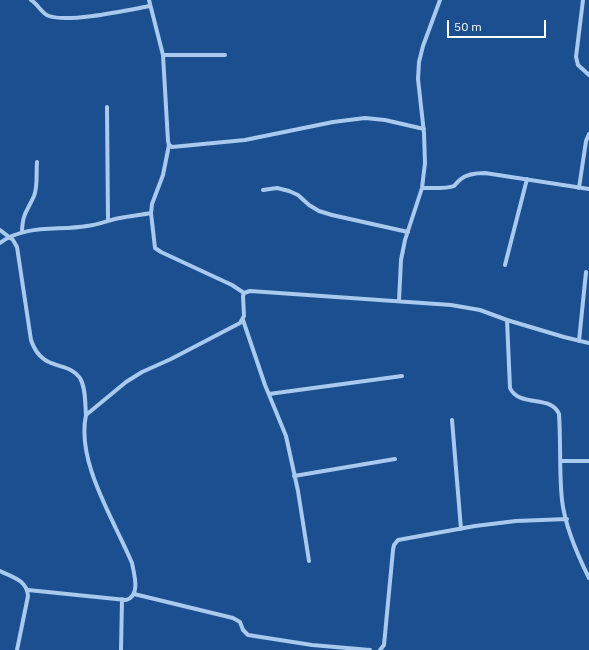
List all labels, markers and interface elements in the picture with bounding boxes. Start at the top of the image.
scale bar [449,12,548,38]
text: 50 m [454,19,482,34]

